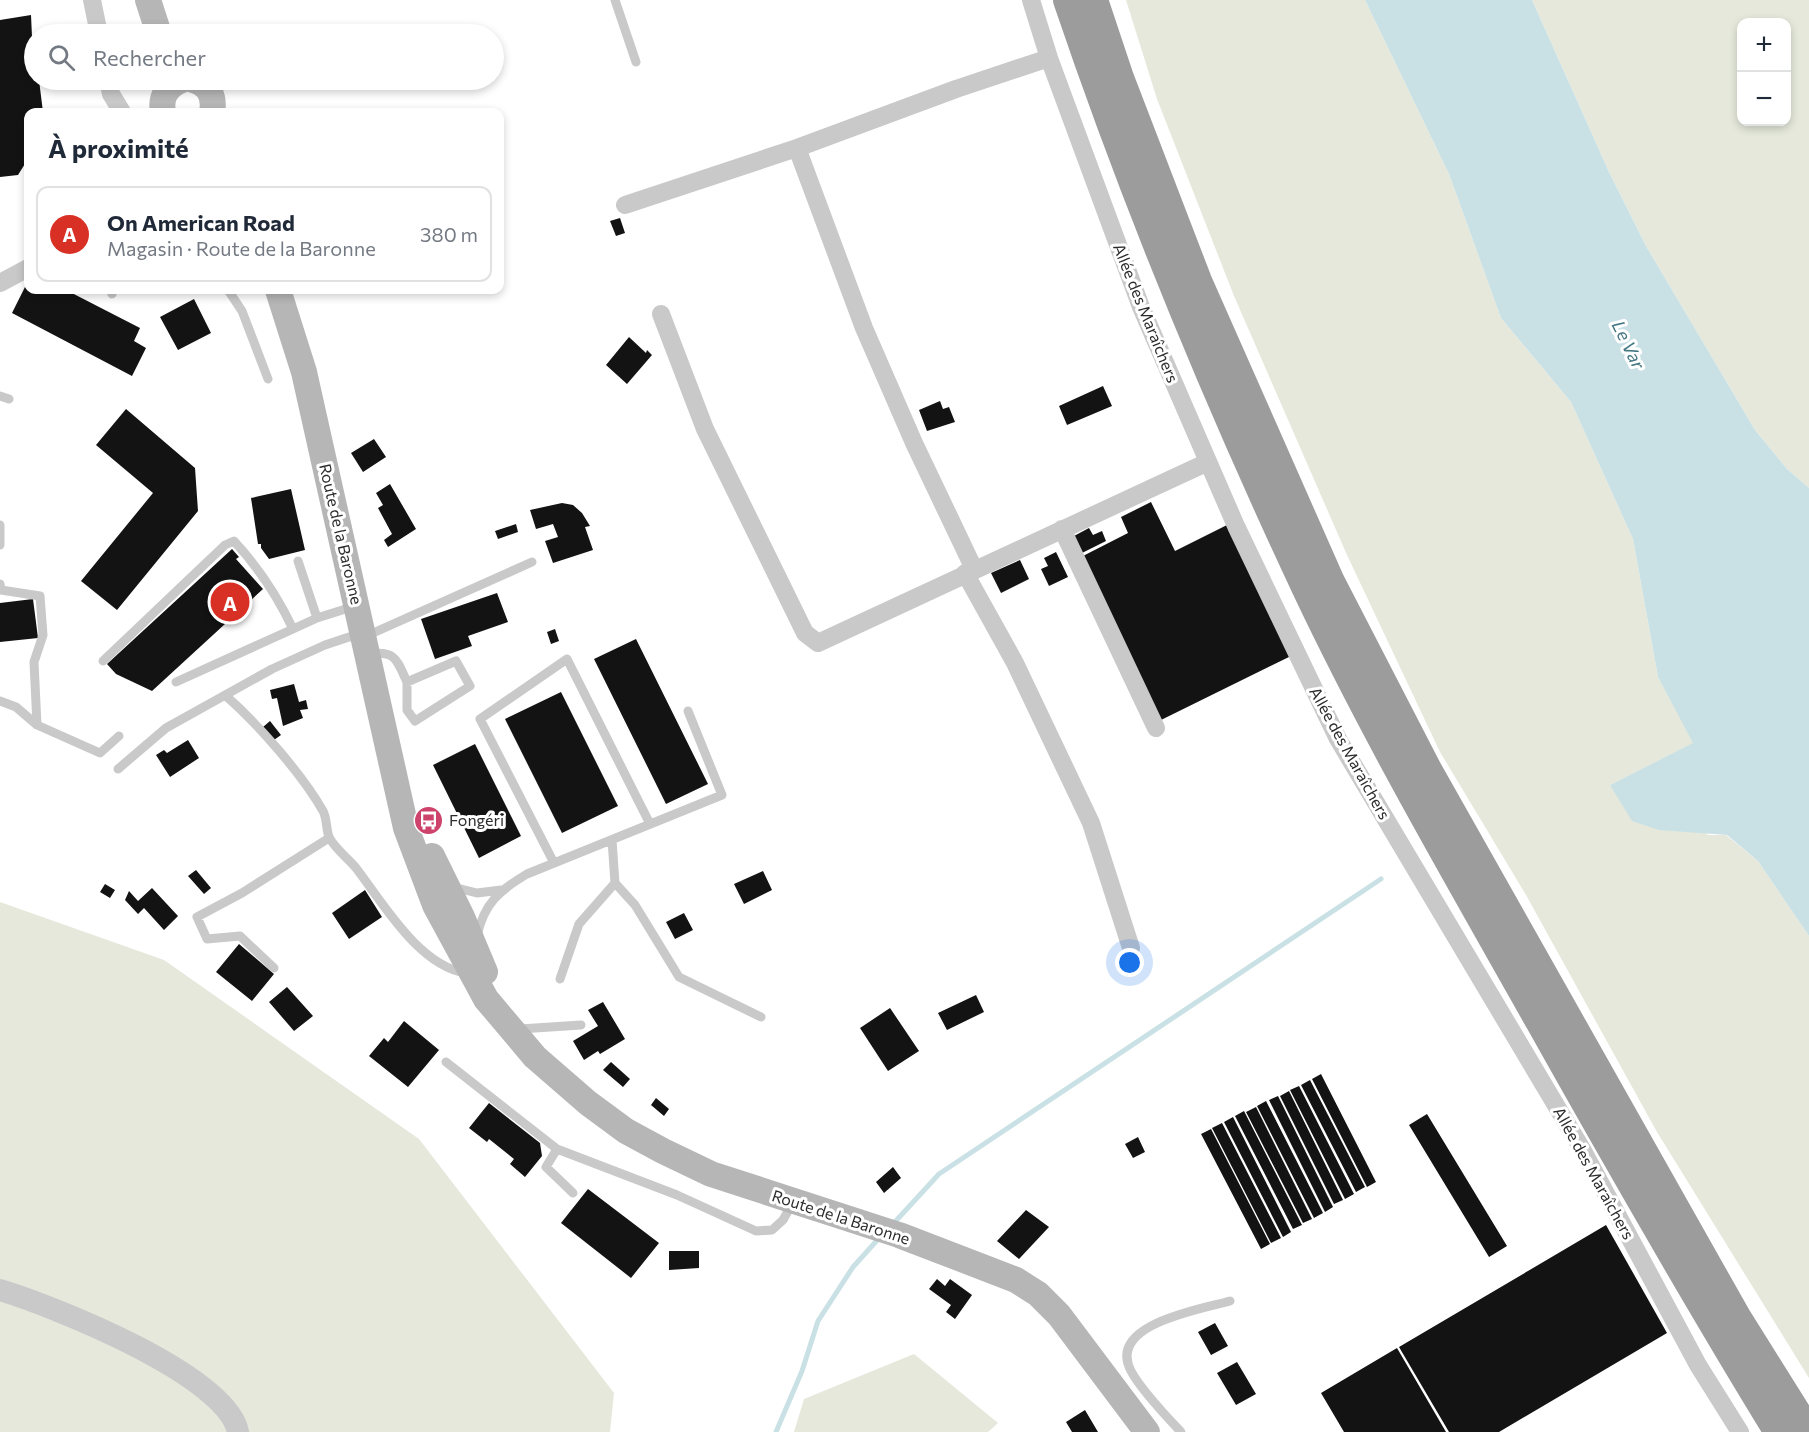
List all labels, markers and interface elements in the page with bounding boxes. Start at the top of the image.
map controls [1737,18,1791,126]
button: + [1737,18,1791,72]
search box [24,24,504,90]
icon: search [45,41,78,74]
text: Rechercher [93,44,206,71]
button: − [1737,72,1791,126]
text: À proximité [48,132,189,163]
text: On American Road [107,209,295,236]
text: A [62,222,77,246]
text: 380 m [420,222,478,246]
text: Magasin · Route de la Baronne [107,236,376,260]
street label: Allée des Maraîchers [1110,241,1183,385]
water label: Le Var [1608,317,1650,373]
street label: Route de la Baronne [316,462,367,606]
pin: A [210,580,250,624]
street label: Allée des Maraîchers [1306,683,1395,822]
bus stop icon: Fongéri [412,804,444,836]
place label: Fongéri [449,810,504,829]
your location [1115,948,1144,977]
street label: Allée des Maraîchers [1550,1103,1639,1242]
street label: Route de la Baronne [770,1185,913,1248]

